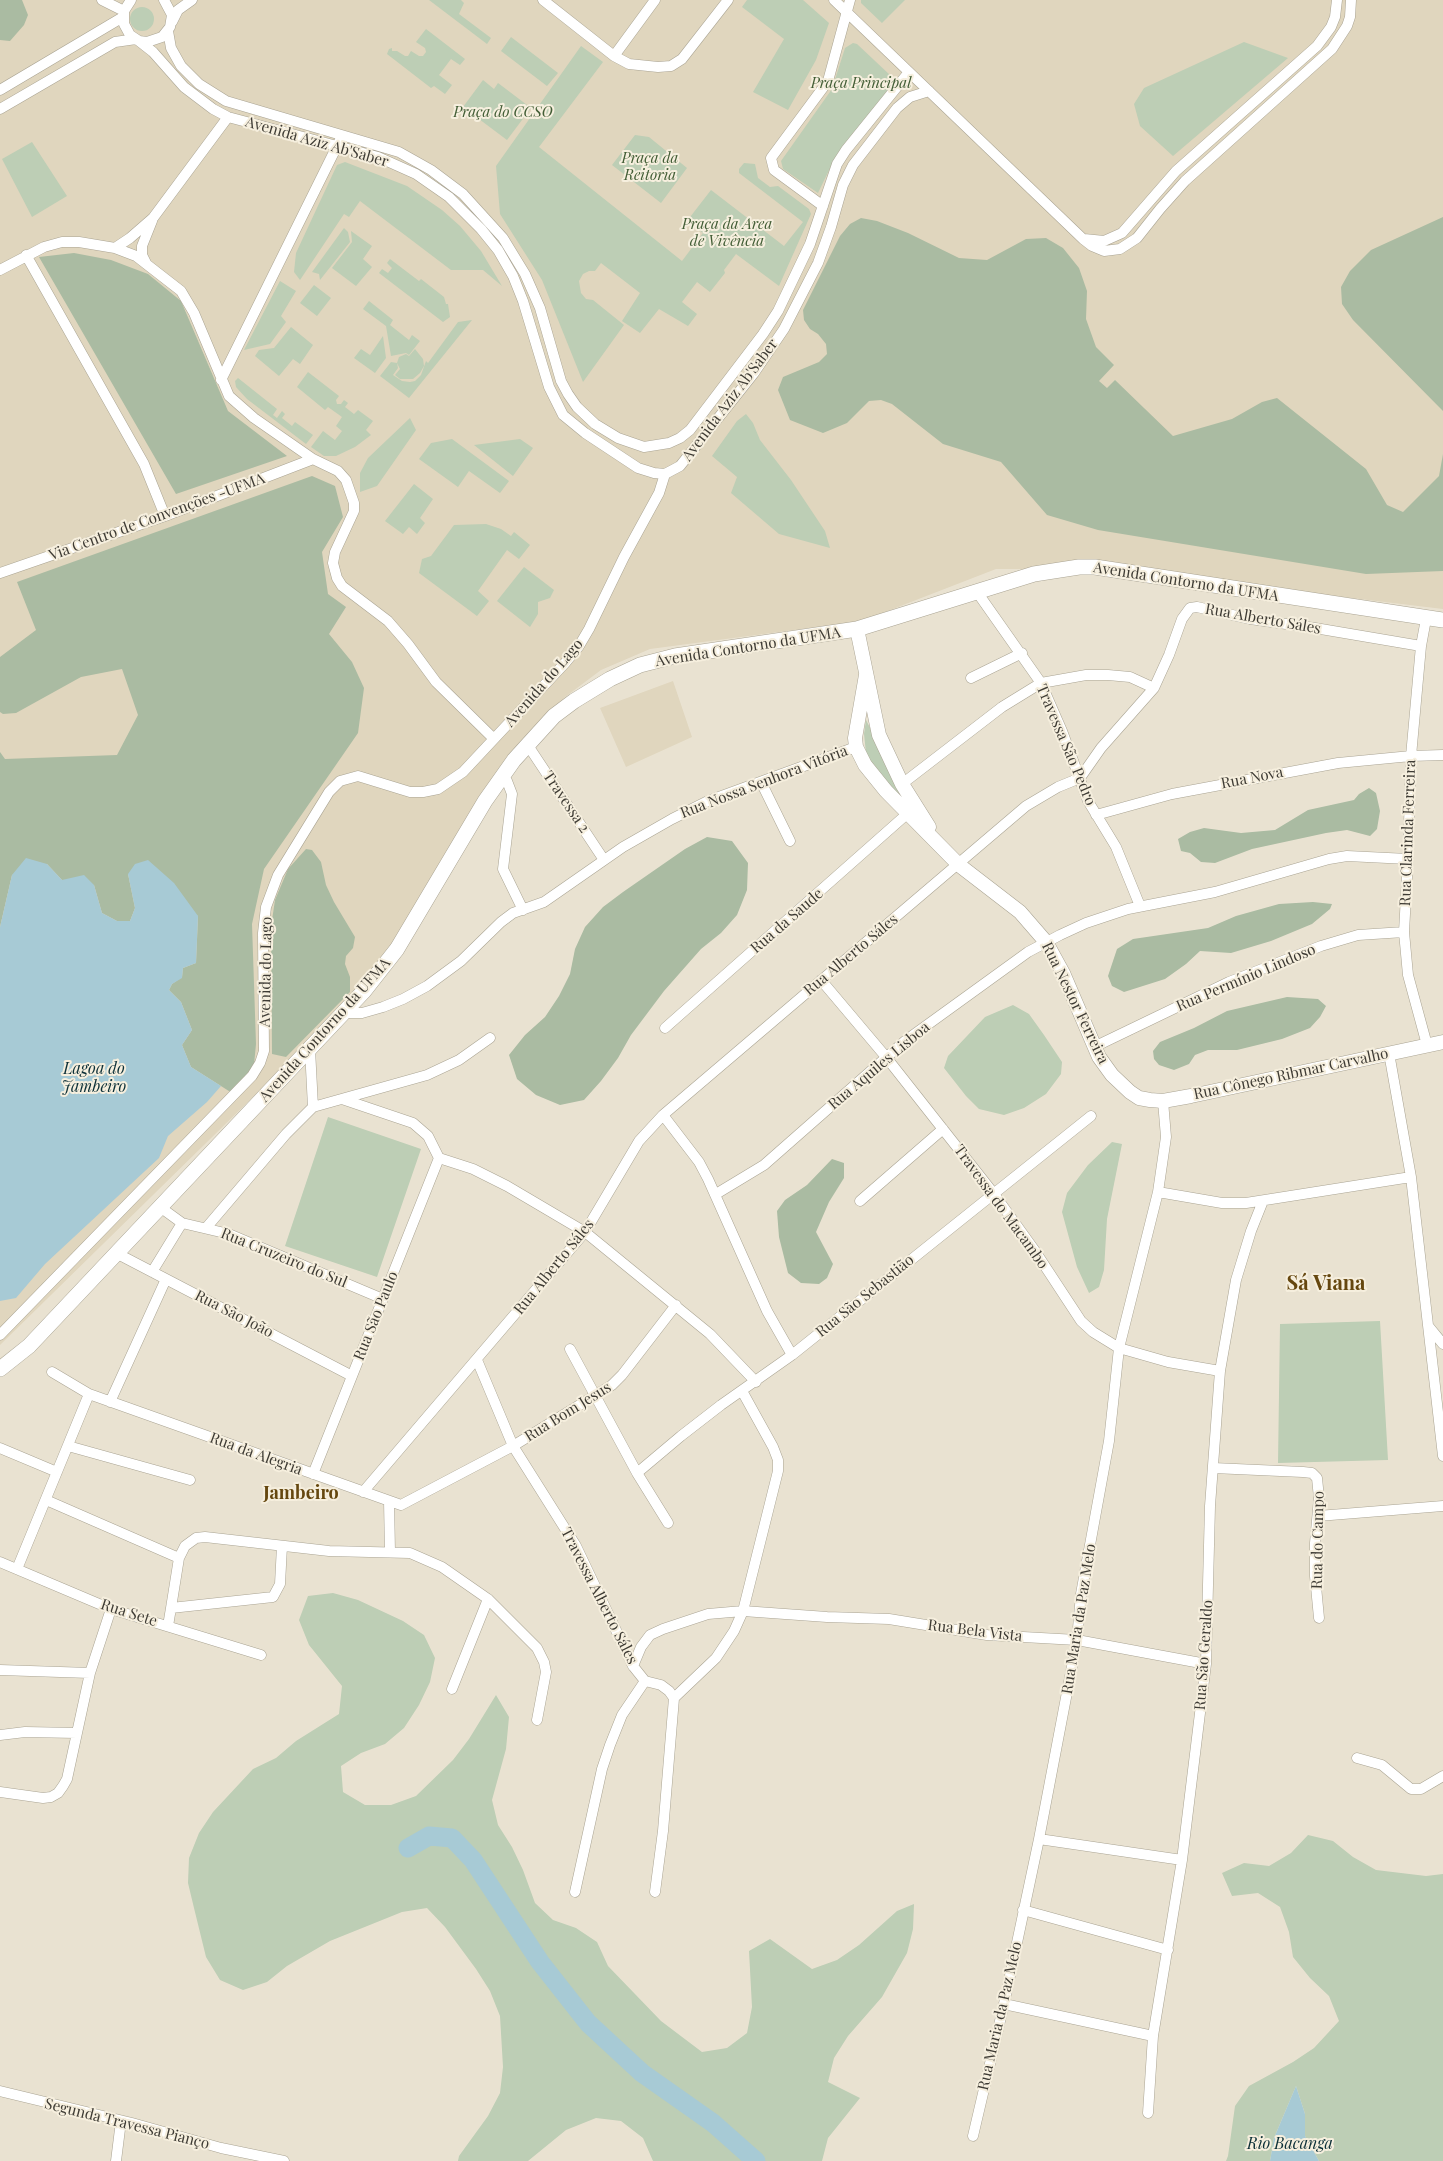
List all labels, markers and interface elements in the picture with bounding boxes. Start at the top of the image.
park label: Praça Principal [811,74,911,92]
park label: Praça do CCSO [453,103,553,121]
street label: Avenida Aziz Ab'Saber [243,113,391,171]
park label: Praça da Reitoria [622,149,678,184]
park label: Praça da Area de Vivência [682,215,772,250]
street label: Avenida Aziz Ab'Saber [678,335,782,465]
street label: Via Centro de Convenções -UFMA [47,469,267,565]
street label: Avenida Contorno da UFMA [1092,558,1280,606]
street label: Rua Alberto Sáles [1204,600,1322,638]
street label: Avenida Contorno da UFMA [654,623,842,671]
street label: Avenida do Lago [501,635,587,731]
street label: Travessa São Pedro [1032,682,1100,808]
street label: Rua Nossa Senhora Vitória [678,742,850,822]
street label: Rua Clarinda Ferreira [1396,759,1420,907]
street label: Rua Nova [1219,763,1285,793]
street label: Travessa 2 [539,768,593,836]
street label: Rua da Saude [747,885,827,957]
street label: Rua Alberto Sáles [800,910,902,1000]
street label: Avenida do Lago [256,917,276,1027]
street label: Rua Nestor Ferreira [1038,939,1112,1067]
street label: Rua Permínio Lindoso [1174,940,1318,1016]
street label: Avenida Contorno da UFMA [256,954,394,1106]
street label: Rua Aquiles Lisboa [825,1018,933,1114]
street label: Rua Cônego Ribmar Carvalho [1192,1045,1390,1103]
water label: Lagoa do Jambeiro [62,1059,126,1097]
street label: Travessa do Macambo [950,1142,1052,1272]
street label: Rua Alberto Sáles [510,1216,598,1318]
street label: Rua Cruzeiro do Sul [218,1224,350,1292]
street label: Rua São Sebastião [812,1251,918,1341]
street label: Rua São Paulo [350,1269,402,1363]
district label: Sá Viana [1287,1272,1365,1296]
street label: Rua São João [192,1287,276,1341]
street label: Rua Bom Jesus [521,1378,615,1446]
street label: Rua da Alegria [207,1429,305,1479]
district label: Jambeiro [263,1482,339,1504]
street label: Rua do Campo [1308,1491,1328,1589]
street label: Travessa Alberto Sáles [557,1525,641,1667]
street label: Rua Maria da Paz Melo [1058,1543,1100,1695]
street label: Rua Sete [99,1595,159,1631]
street label: Rua São Geraldo [1191,1599,1217,1711]
street label: Rua Bela Vista [927,1616,1023,1646]
street label: Rua Maria da Paz Melo [974,1940,1026,2092]
street label: Segunda Travessa Pianço [43,2095,211,2153]
water label: Rio Bacanga [1247,2134,1333,2154]

